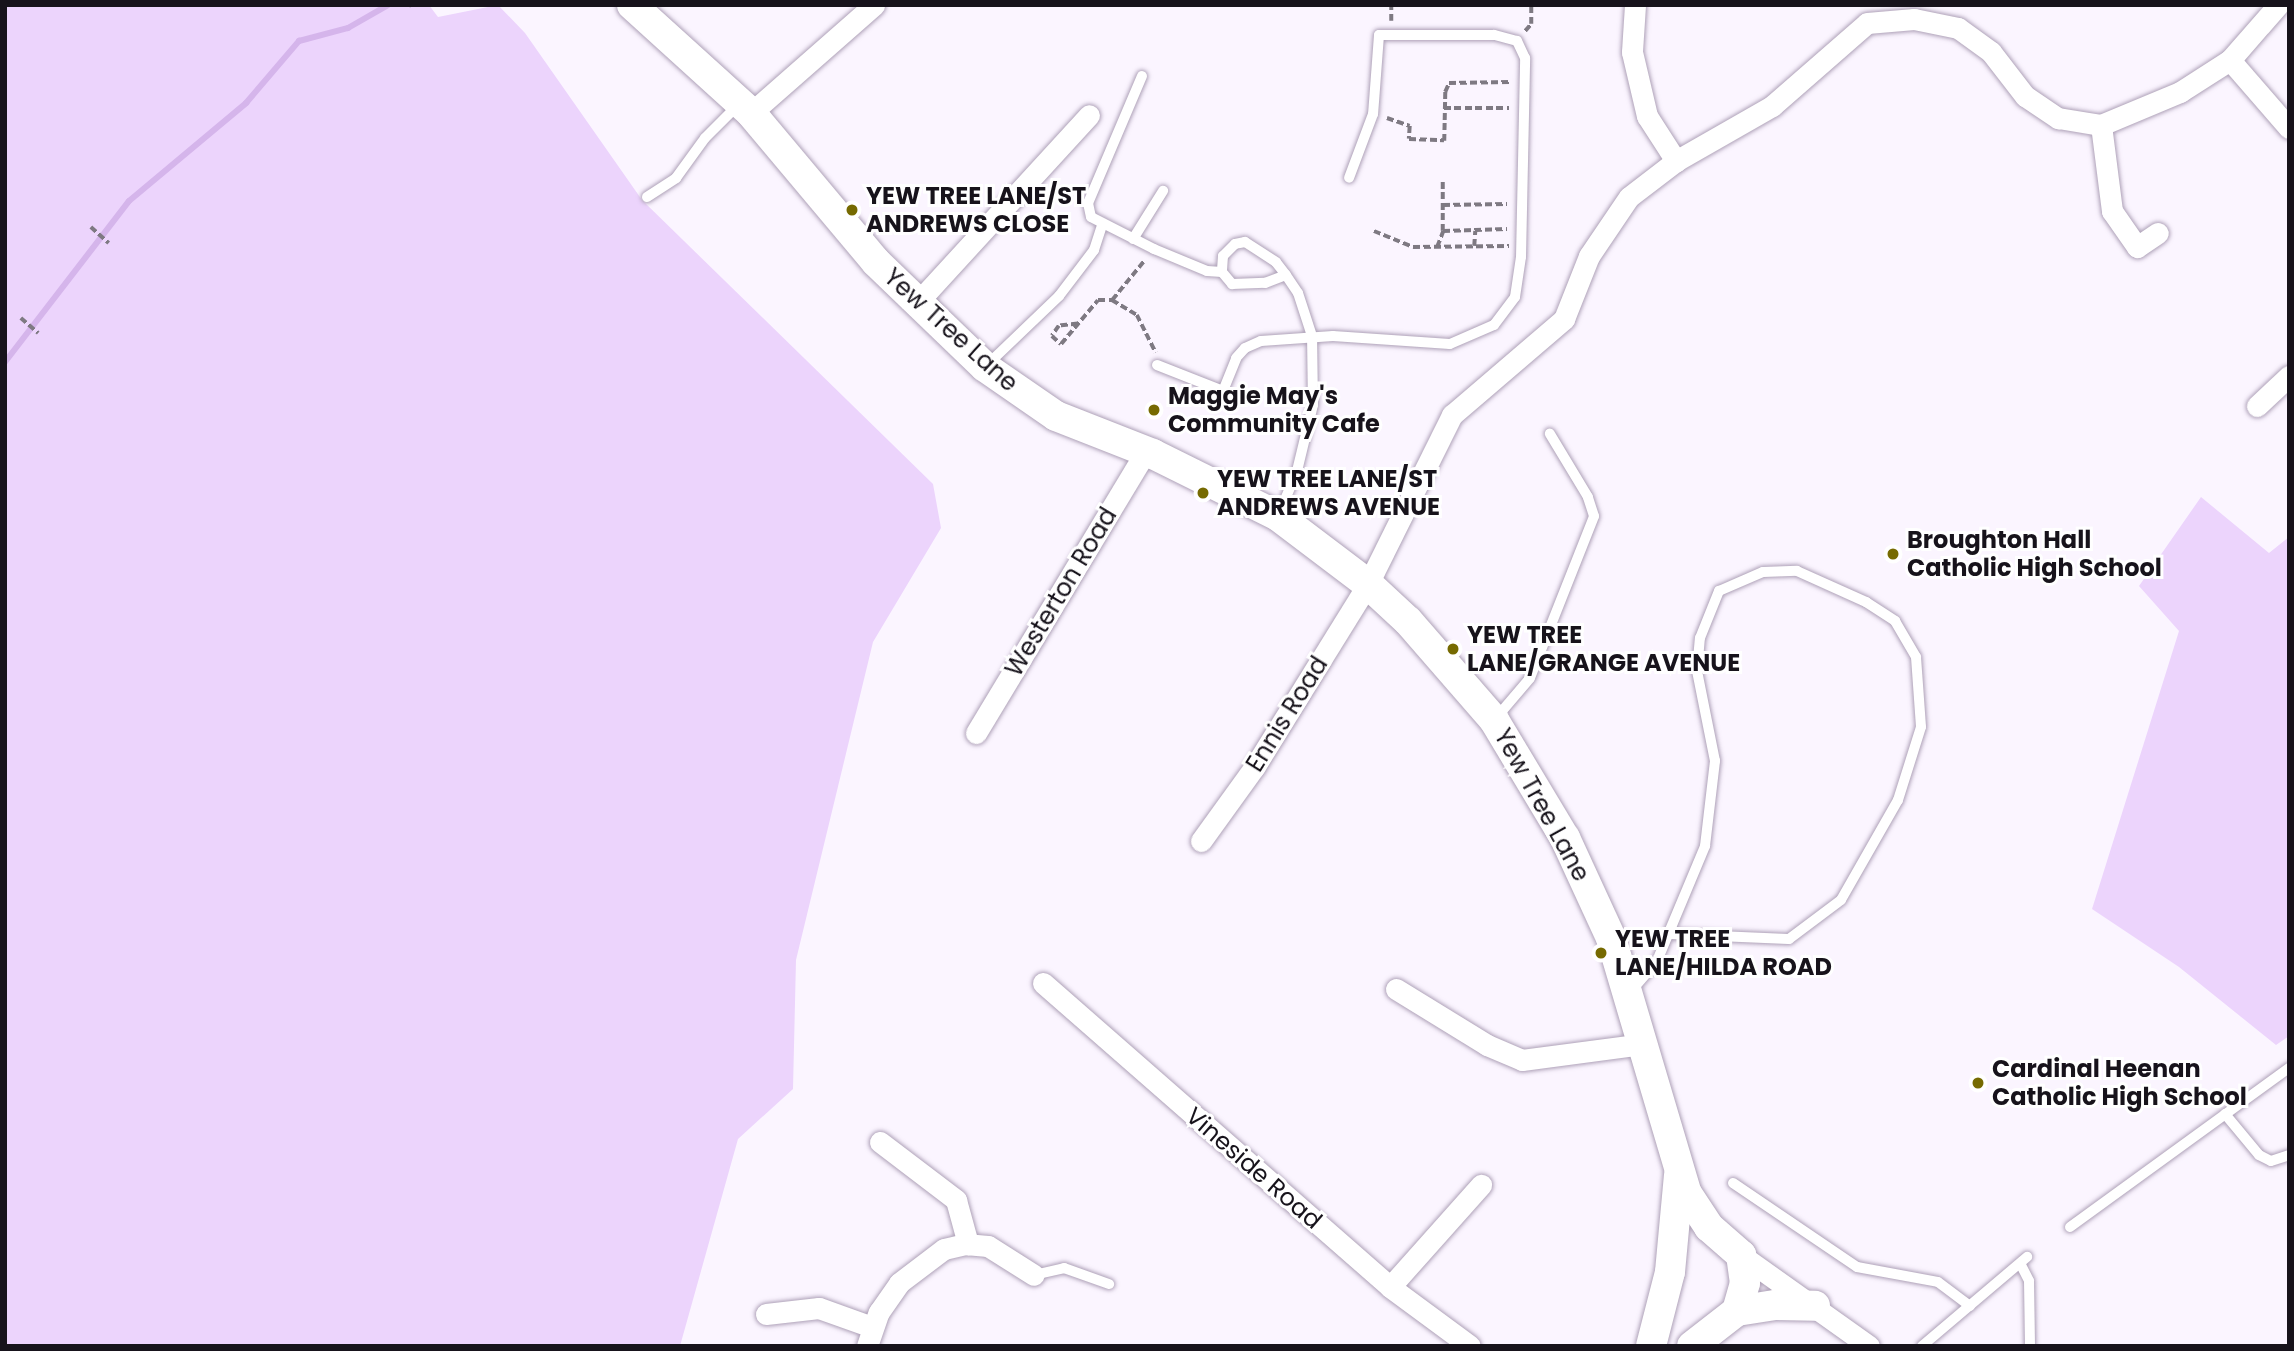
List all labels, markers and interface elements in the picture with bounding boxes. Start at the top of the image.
place label: YEW TREE LANE/ST ANDREWS CLOSE [866,182,1086,238]
marker: YEW TREE LANE/ST ANDREWS CLOSE [844,202,860,218]
street label: Yew Tree Lane [878,262,1024,398]
place label: Maggie May's Community Cafe [1168,382,1380,438]
marker: Maggie May's Community Cafe [1146,402,1162,418]
place label: YEW TREE LANE/ST ANDREWS AVENUE [1217,465,1440,521]
marker: YEW TREE LANE/ST ANDREWS AVENUE [1195,485,1211,501]
street label: Westerton Road [999,502,1123,682]
place label: Broughton Hall Catholic High School [1907,526,2162,582]
marker: Broughton Hall Catholic High School [1885,546,1901,562]
place label: YEW TREE LANE/GRANGE AVENUE [1467,621,1740,677]
marker: YEW TREE LANE/GRANGE AVENUE [1445,641,1461,657]
street label: Ennis Road [1240,651,1334,777]
street label: Yew Tree Lane [1488,724,1596,886]
place label: YEW TREE LANE/HILDA ROAD [1615,925,1832,981]
marker: YEW TREE LANE/HILDA ROAD [1593,945,1609,961]
place label: Cardinal Heenan Catholic High School [1992,1055,2247,1111]
marker: Cardinal Heenan Catholic High School [1970,1075,1986,1091]
street label: Vineside Road [1180,1101,1328,1235]

